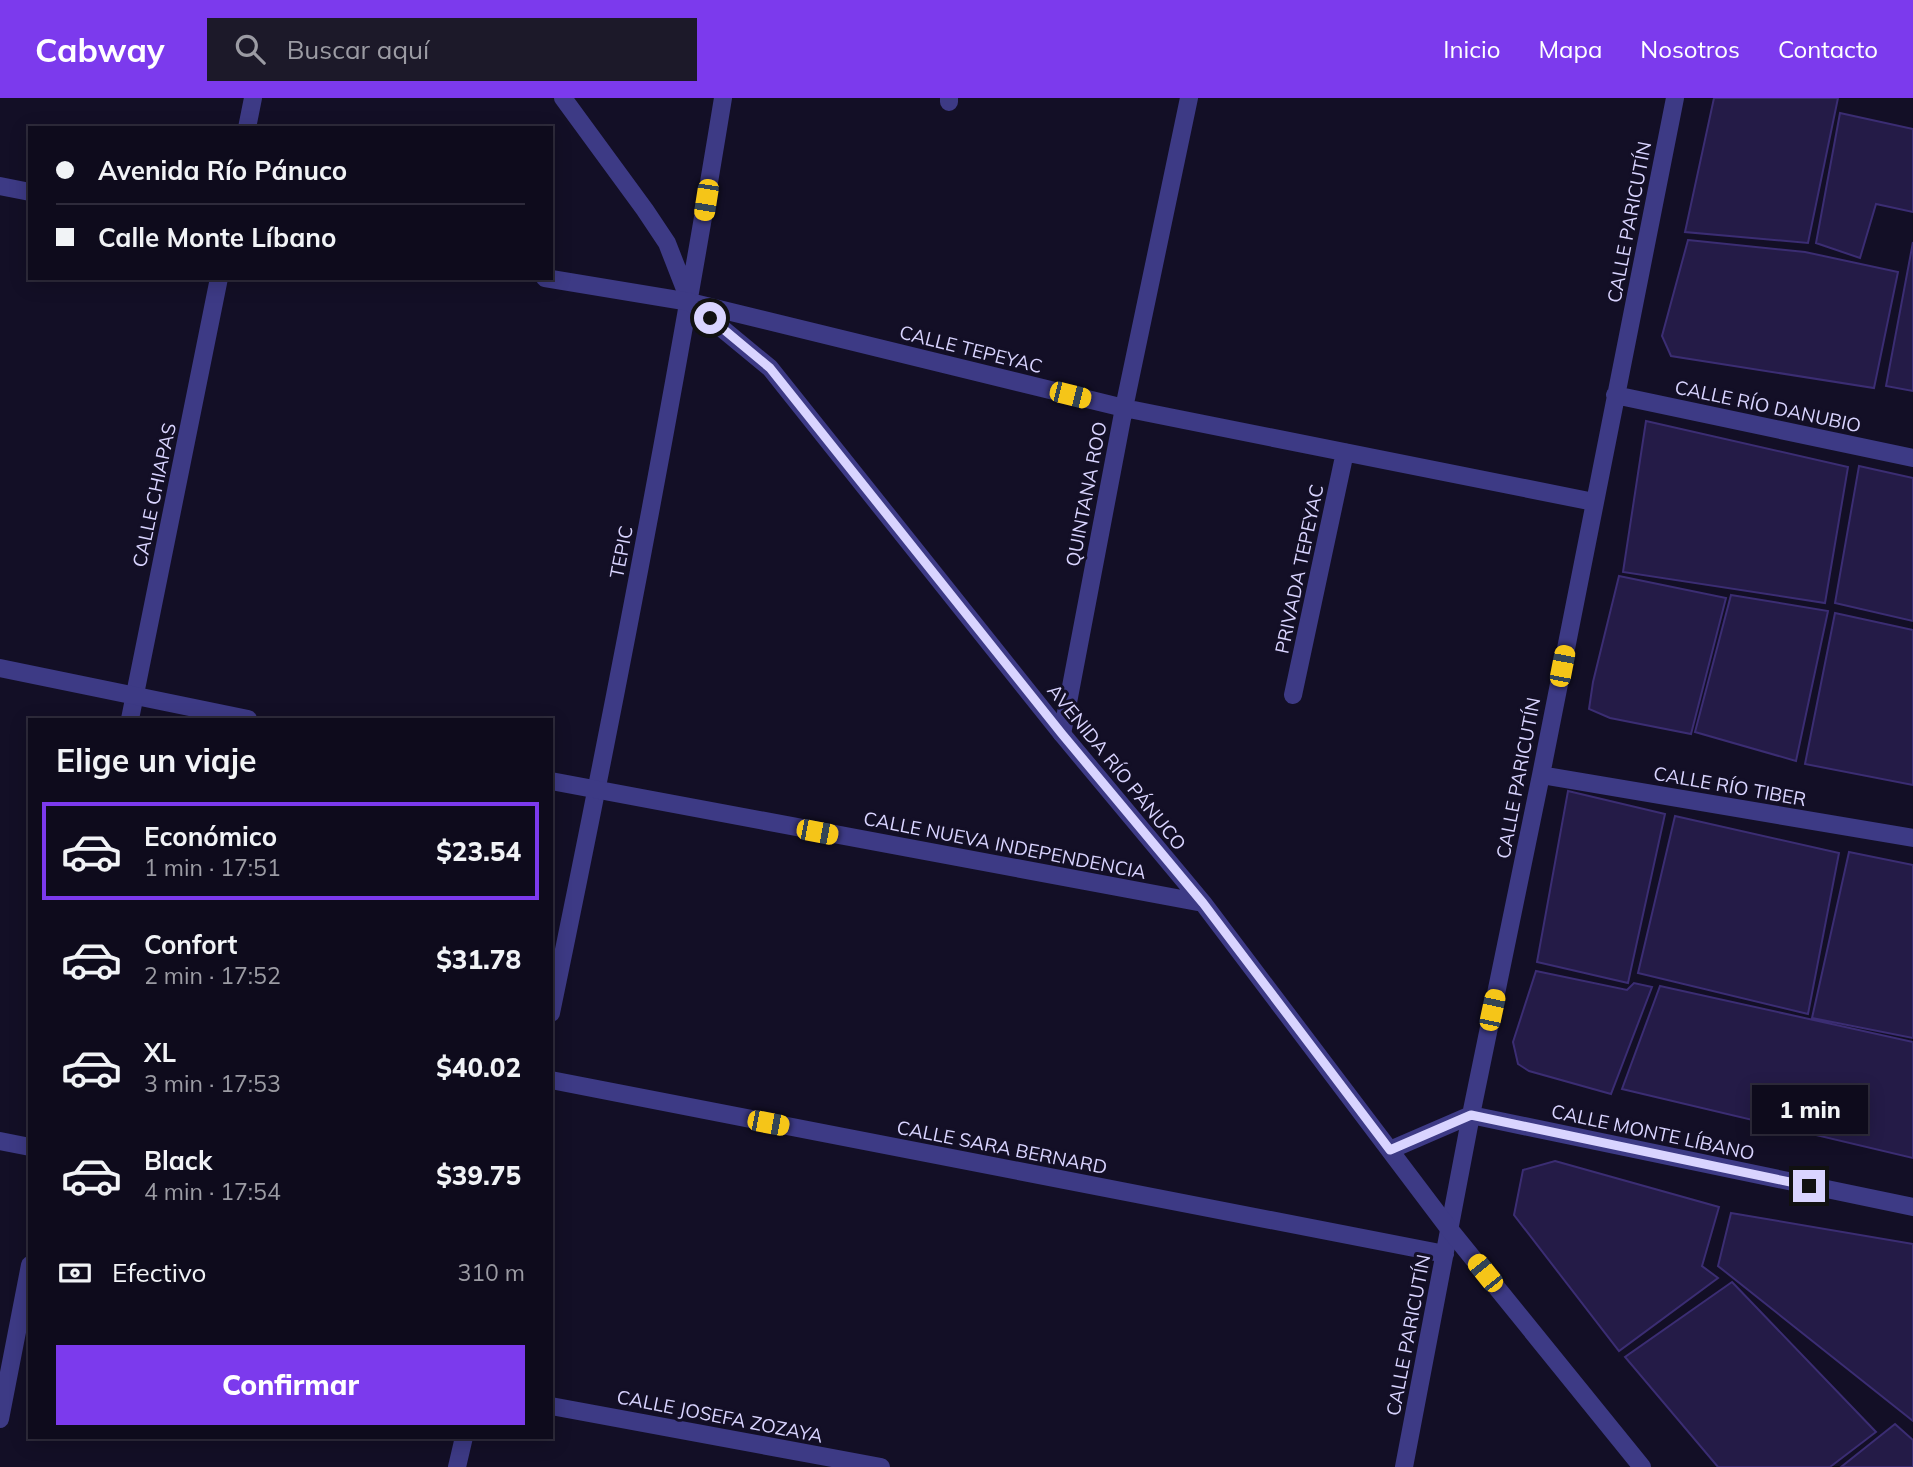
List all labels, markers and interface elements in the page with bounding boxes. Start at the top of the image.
search box [207,18,697,81]
text: Cabway [35,29,165,70]
icon: search [231,30,269,68]
text: Buscar aquí [287,33,429,66]
text: Inicio [1443,34,1500,64]
text: Mapa [1538,34,1602,64]
text: Nosotros [1640,34,1740,64]
text: Contacto [1778,34,1878,64]
street label: CALLE PARICUTÍN [1602,139,1656,305]
text: Avenida Río Pánuco [98,154,347,187]
car [693,178,720,222]
text: Calle Monte Líbano [98,221,336,254]
route start [694,302,726,334]
street label: CALLE TEPEYAC [897,320,1045,378]
street label: CALLE RÍO DANUBIO [1673,375,1863,437]
car [1048,380,1093,410]
street label: QUINTANA ROO [1060,419,1112,569]
street label: CALLE CHIAPAS [127,421,181,569]
street label: PRIVADA TEPEYAC [1269,482,1329,656]
street label: TEPIC [604,524,638,580]
car [1548,643,1577,689]
street label: AVENIDA RÍO PÁNUCO [1042,679,1192,855]
street label: CALLE PARICUTÍN [1491,695,1545,861]
text: Elige un viaje [56,740,257,780]
street label: CALLE RÍO TIBER [1652,761,1808,811]
street label: CALLE NUEVA INDEPENDENCIA [862,806,1148,884]
car [795,818,840,846]
icon: car [60,820,123,883]
text: Económico [144,820,277,853]
text: $23.54 [436,835,521,868]
text: 1 min · 17:51 [144,853,281,882]
icon: car [60,928,123,991]
text: Confort [144,928,237,961]
text: $31.78 [436,943,521,976]
text: 2 min · 17:52 [144,961,281,990]
car [1478,987,1507,1033]
icon: car [60,1036,123,1099]
text: XL [144,1036,176,1069]
text: $40.02 [436,1051,521,1084]
text: 3 min · 17:53 [144,1069,281,1098]
callout: 1 min [1751,1084,1867,1134]
text: 1 min [1779,1095,1841,1124]
street label: CALLE MONTE LÍBANO [1549,1099,1757,1165]
car [746,1109,791,1137]
street label: CALLE SARA BERNARD [895,1115,1109,1179]
icon: car [60,1144,123,1207]
text: Black [144,1144,212,1177]
text: $39.75 [436,1159,521,1192]
route end [1793,1170,1825,1202]
text: 4 min · 17:54 [144,1177,281,1206]
car [1464,1250,1507,1296]
street label: CALLE PARICUTÍN [1381,1252,1435,1418]
icon: cash [56,1254,94,1292]
text: Efectivo [112,1256,206,1289]
text: 310 m [457,1258,525,1287]
button: Confirmar [56,1345,525,1425]
street label: CALLE JOSEFA ZOZAYA [615,1384,825,1448]

